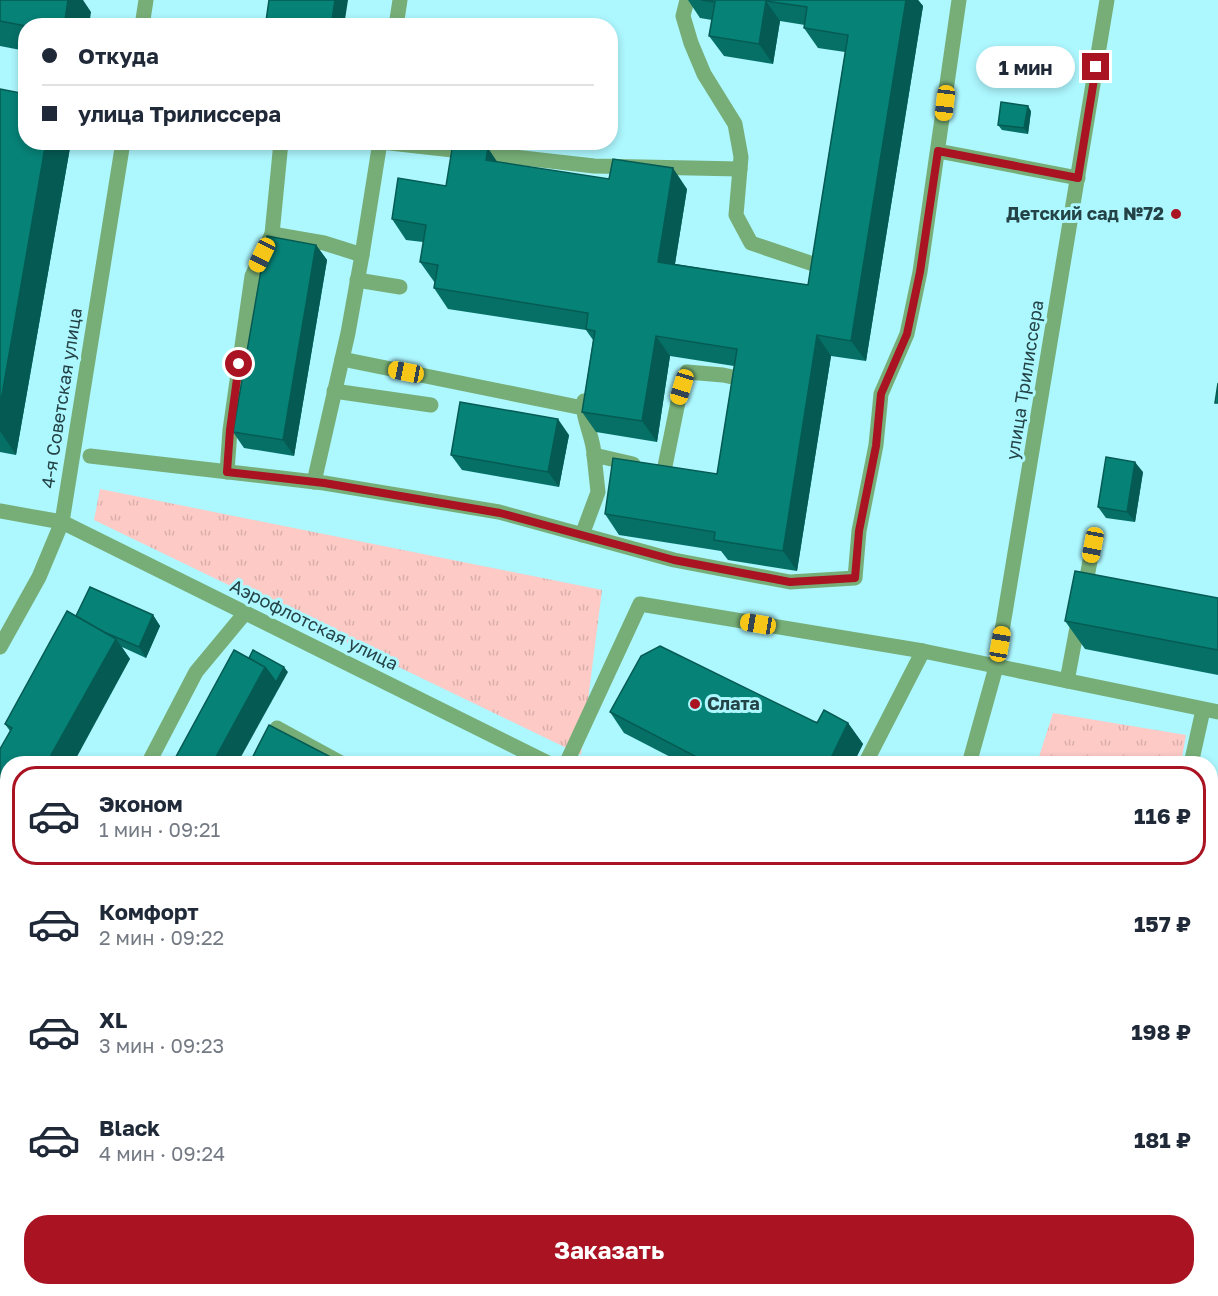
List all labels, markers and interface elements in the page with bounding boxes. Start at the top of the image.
text: Откуда [78,42,159,69]
callout: 1 мин [976,46,1075,88]
route end [1082,53,1109,80]
text: 1 мин [998,55,1053,79]
car [934,84,956,122]
text: улица Трилиссера [78,100,281,127]
place label: Детский сад №72 [1006,202,1164,224]
marker: Детский сад №72 [1169,207,1183,221]
car [246,235,278,275]
street label: улица Трилиссера [1001,298,1048,461]
street label: 4-я Советская улица [36,306,86,490]
route start [225,350,252,377]
car [387,360,425,384]
car [668,367,696,407]
car [1081,526,1105,564]
street label: Аэрофлотская улица [227,574,402,674]
car [739,612,777,636]
car [988,625,1012,663]
place label: Слата [707,692,760,714]
marker: Слата [688,697,702,711]
icon: car [27,789,81,843]
text: Эконом [99,790,183,817]
text: 116 ₽ [1134,802,1191,829]
text: 1 мин · 09:21 [99,817,220,841]
icon: car [27,897,81,951]
text: Комфорт [99,898,199,925]
text: 157 ₽ [1134,910,1191,937]
text: 2 мин · 09:22 [99,925,224,949]
icon: car [27,1005,81,1059]
text: XL [99,1006,127,1033]
text: 198 ₽ [1131,1018,1191,1045]
text: 3 мин · 09:23 [99,1033,224,1057]
icon: car [27,1113,81,1167]
text: Black [99,1114,160,1141]
text: 181 ₽ [1134,1126,1191,1153]
text: 4 мин · 09:24 [99,1141,225,1165]
button: Заказать [24,1215,1194,1284]

